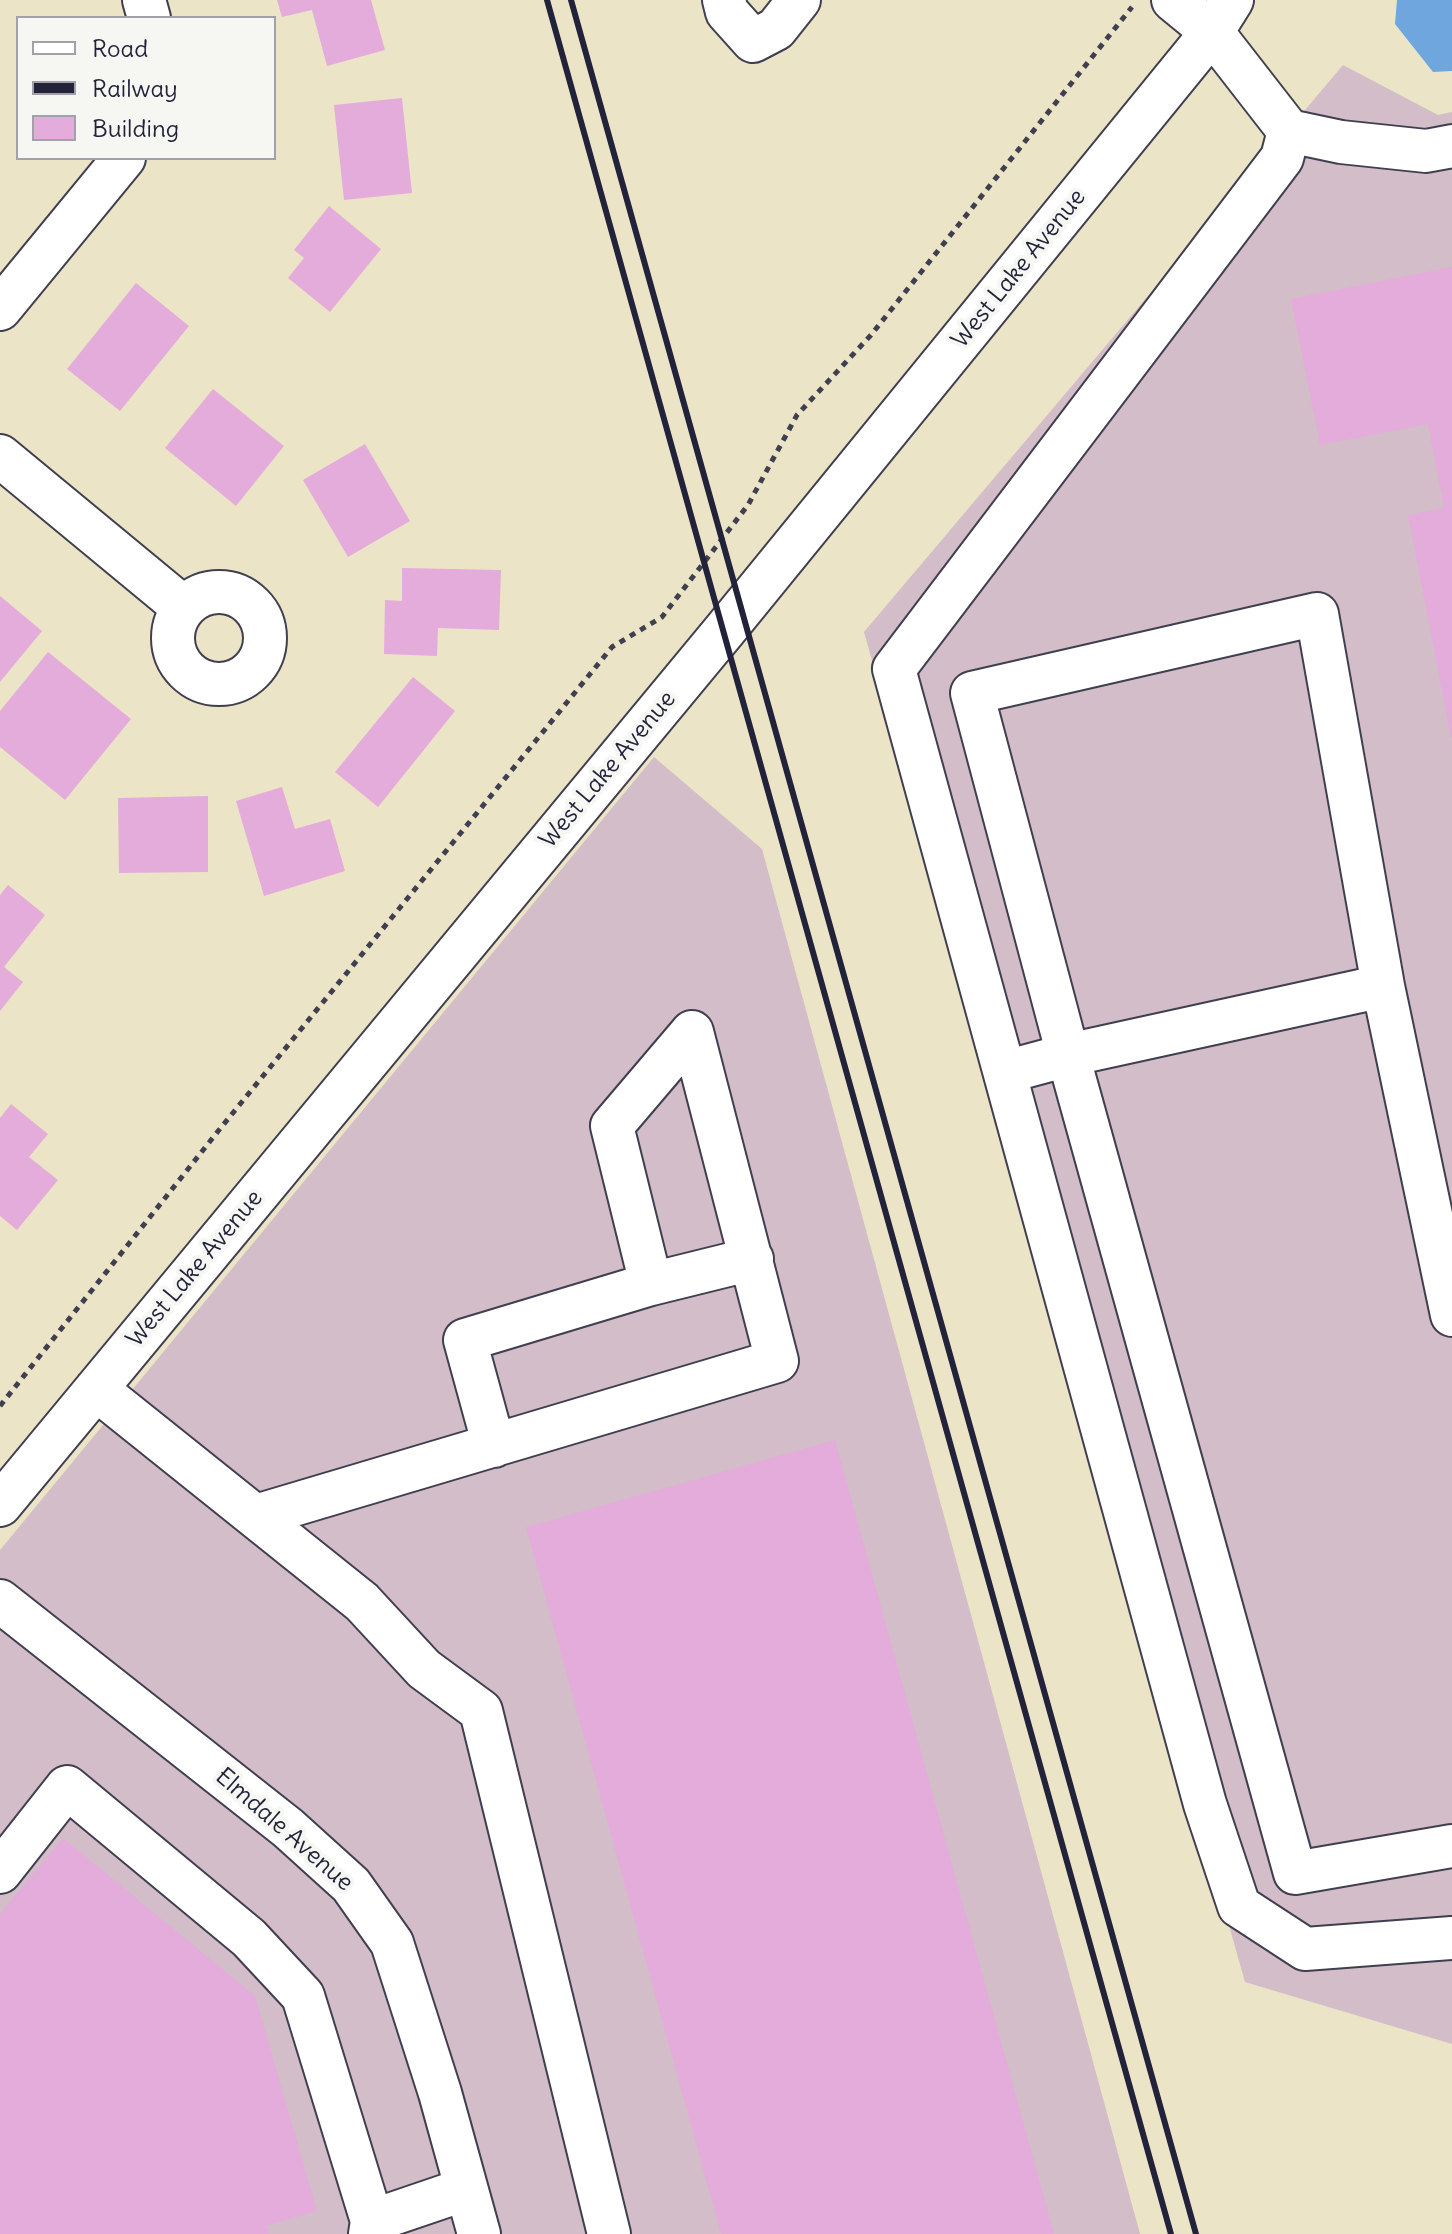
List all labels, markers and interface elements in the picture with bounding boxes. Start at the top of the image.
legend [16,16,276,160]
text: Road [92,33,148,63]
text: Railway [92,73,178,103]
text: Building [92,113,179,143]
street label: West Lake Avenue [946,184,1092,354]
street label: West Lake Avenue [534,686,682,854]
street label: West Lake Avenue [121,1185,269,1353]
street label: Elmdale Avenue [209,1762,359,1898]

